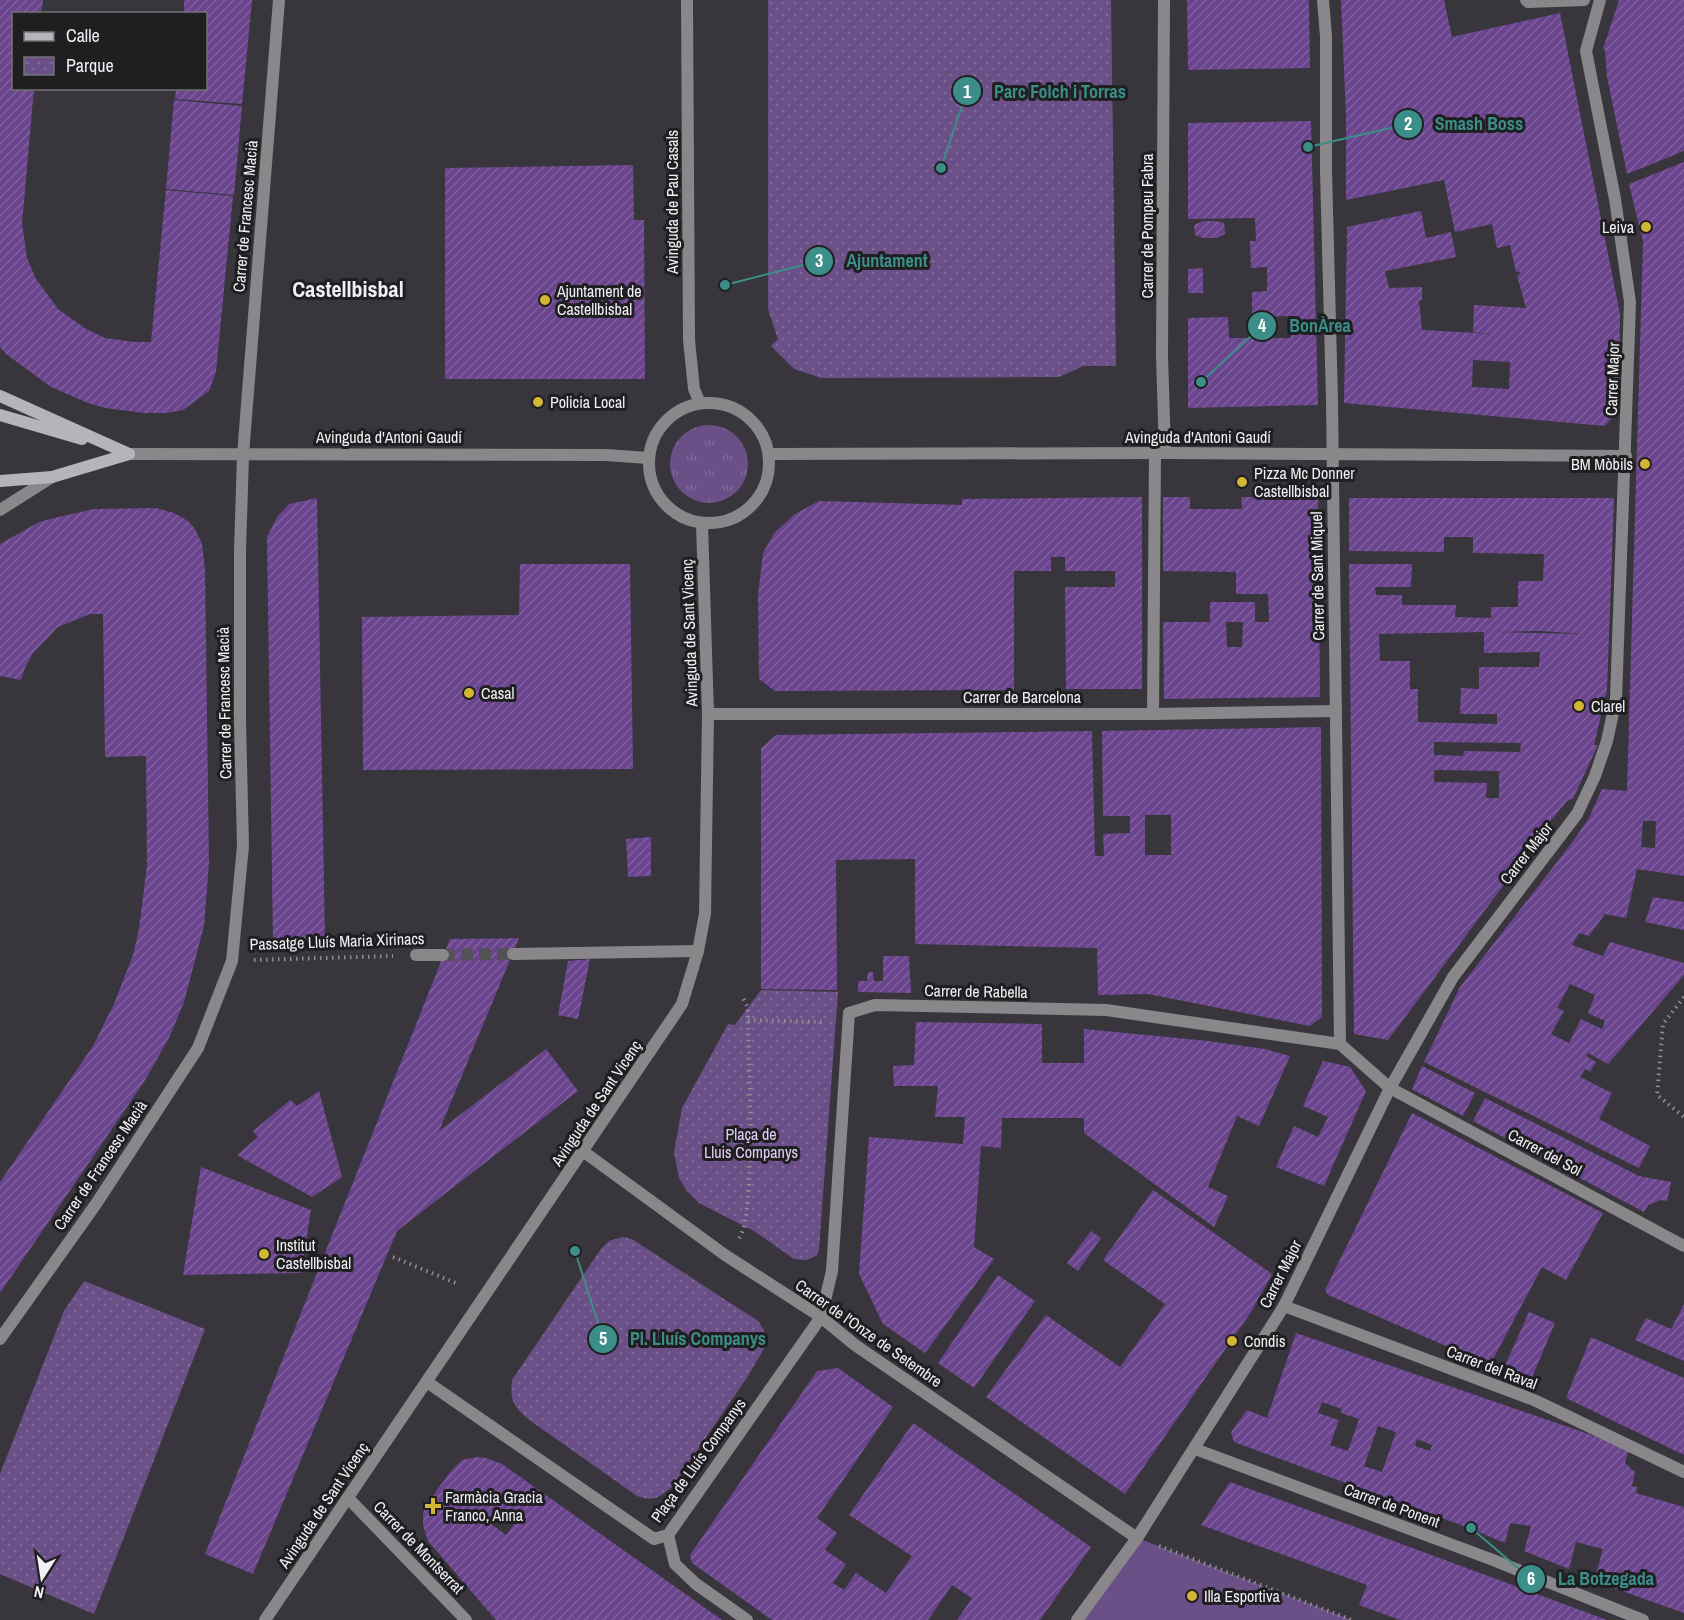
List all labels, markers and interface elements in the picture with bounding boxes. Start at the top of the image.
legend [12,12,207,90]
text: Calle [66,23,100,48]
text: Parque [66,53,114,78]
callout: Parc Folch i Torras [952,73,1138,109]
text: 1 [963,79,972,104]
text: Parc Folch i Torras [994,79,1126,104]
callout: Smash Boss [1393,106,1535,142]
text: 2 [1404,111,1412,136]
text: Smash Boss [1435,111,1523,136]
street label: Avinguda de Pau Casals [661,130,683,275]
street label: Carrer de Francesc Macià [227,138,263,293]
street label: Carrer de Pompeu Fabra [1136,153,1158,299]
place label: Leiva [1602,216,1635,238]
marker: Leiva [1639,220,1653,234]
callout: Ajuntament [804,243,940,279]
text: 3 [815,248,823,273]
text: Ajuntament [846,248,928,273]
district label: Castellbisbal [292,274,404,304]
place label: Ajuntament de Castellbisbal [556,280,642,320]
marker: Ajuntament de Castellbisbal [538,293,552,307]
callout: BonÀrea [1247,308,1363,344]
text: 4 [1258,313,1267,338]
text: BonÀrea [1289,313,1352,338]
street label: Carrer Major [1600,341,1624,416]
place label: Policia Local [550,391,625,413]
marker: Policia Local [531,395,545,409]
street label: Avinguda d'Antoni Gaudí [315,426,462,448]
street label: Avinguda d'Antoni Gaudí [1124,426,1271,448]
place label: BM Mòbils [1571,453,1633,475]
marker: BM Mòbils [1638,457,1652,471]
place label: Pizza Mc Donner Castellbisbal [1254,462,1355,502]
marker: Pizza Mc Donner Castellbisbal [1235,475,1249,489]
street label: Carrer de Sant Miquel [1305,511,1329,641]
street label: Avinguda de Sant Vicenç [675,558,703,708]
street label: Carrer de Francesc Macià [212,626,236,779]
place label: Casal [481,682,515,704]
marker: Casal [462,686,476,700]
street label: Carrer de Barcelona [963,686,1082,708]
place label: Clarel [1591,695,1625,717]
marker: Clarel [1572,699,1586,713]
street label: Carrer Major [1495,817,1558,889]
street label: Passatge Lluís Maria Xirinacs [249,927,425,955]
street label: Carrer de Rabella [924,979,1029,1003]
street label: Avinguda de Sant Vicenç [545,1035,647,1171]
street label: Carrer de Francesc Macià [48,1095,152,1234]
park label: Plaça de Lluis Companys [704,1123,798,1163]
street label: Carrer del Sol [1504,1123,1586,1181]
place label: Institut Castellbisbal [276,1234,351,1274]
street label: Carrer Major [1253,1236,1307,1312]
marker: Institut Castellbisbal [257,1247,271,1261]
street label: Carrer de l'Onze de Setembre [791,1274,947,1392]
callout: Pl. Lluís Companys [588,1321,778,1357]
text: 5 [599,1326,607,1351]
text: Pl. Lluís Companys [630,1326,766,1351]
place label: Condis [1244,1330,1286,1352]
marker: Condis [1225,1334,1239,1348]
street label: Carrer del Raval [1443,1340,1541,1394]
street label: Plaça de Lluís Companys [645,1393,751,1527]
street label: Avinguda de Sant Vicenç [272,1437,374,1573]
street label: Carrer de Ponent [1341,1477,1443,1533]
place label: Farmàcia Gracia Franco, Anna [445,1486,543,1526]
street label: Carrer de Montserrat [369,1496,469,1599]
marker: Farmàcia Gracia Franco, Anna [426,1499,440,1513]
north arrow [12,1548,72,1608]
callout: La Botzegada [1516,1561,1666,1597]
text: 6 [1527,1566,1535,1591]
text: La Botzegada [1558,1566,1655,1591]
text: N [32,1581,46,1604]
place label: Illa Esportiva [1204,1585,1281,1607]
marker: Illa Esportiva [1185,1589,1199,1603]

